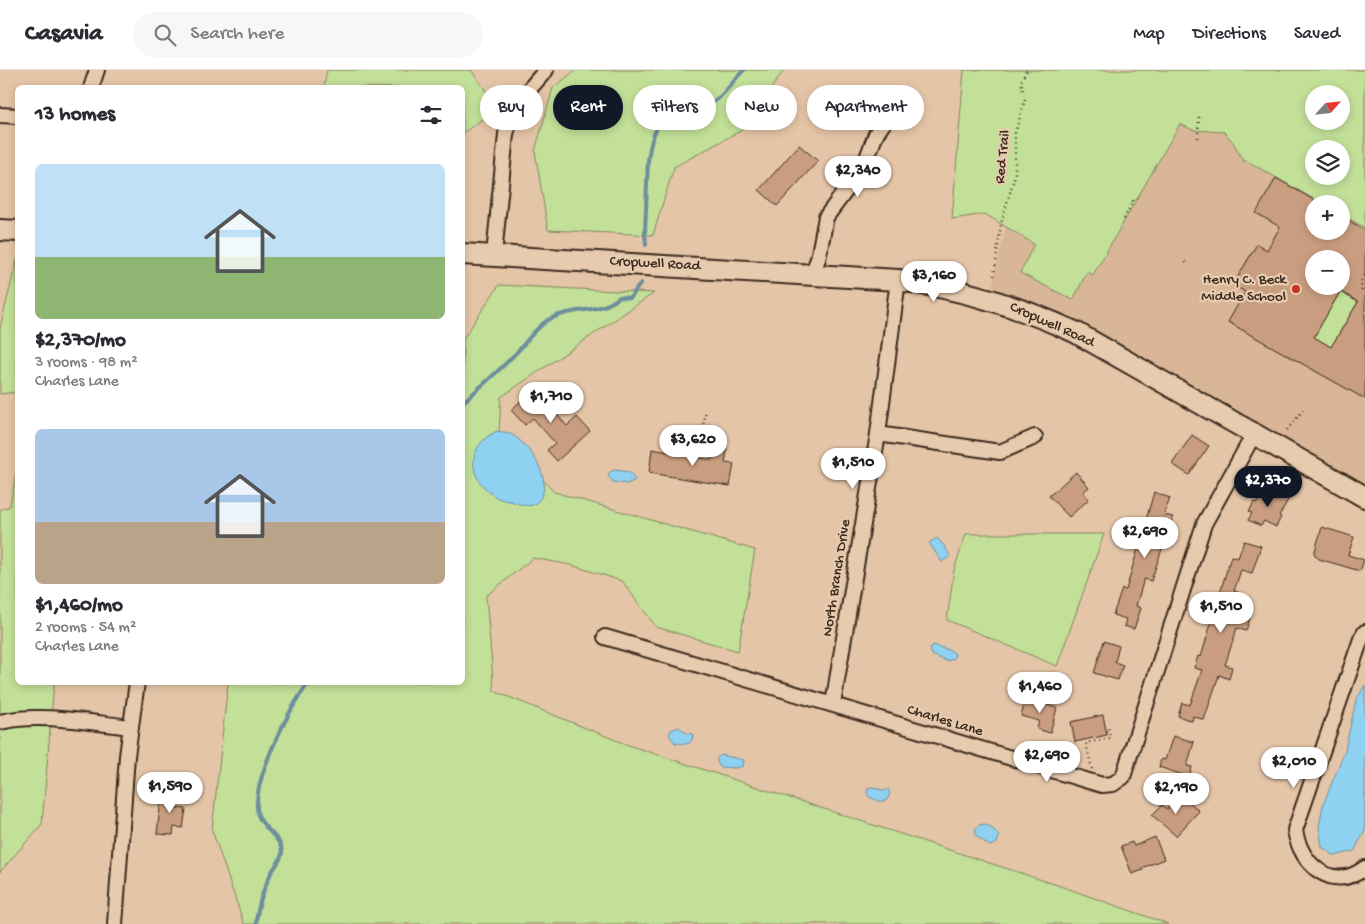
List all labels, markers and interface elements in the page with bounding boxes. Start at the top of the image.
search box [133,12,483,57]
text: Casavia [25,20,103,49]
icon: search [151,21,179,49]
text: Search here [191,23,284,46]
text: Map [1133,24,1165,45]
text: Directions [1193,24,1266,45]
text: Saved [1294,24,1340,45]
chip: Buy [480,85,543,130]
chip: Rent [553,85,623,130]
chip: Filters [633,85,716,130]
chip: New [726,85,797,130]
chip: Apartment [807,85,924,130]
north arrow [1305,85,1350,130]
map controls [1305,85,1350,295]
icon: filters [417,101,445,129]
text: 13 homes [35,103,115,128]
street label: Red Trail [991,129,1015,185]
button: layers [1305,140,1350,185]
pin: $2,340 [817,156,899,198]
text: $2,340 [835,162,881,181]
button: + [1305,195,1350,240]
icon: home [195,196,285,286]
button: − [1305,250,1350,295]
street label: Cropwell Road [609,253,702,275]
pin: $3,160 [893,260,975,303]
text: $3,160 [912,267,956,286]
place label: Henry C. Beck Middle School [1201,271,1287,306]
marker: Henry C. Beck Middle School [1290,283,1302,295]
street label: Cropwell Road [1007,298,1098,352]
text: $2,370/mo [35,329,126,354]
text: 3 rooms · 98 m² [35,354,137,373]
text: Charles Lane [35,373,119,392]
pin: $1,710 [510,382,592,424]
text: $1,710 [530,388,572,407]
pin: $3,620 [652,424,734,467]
text: $3,620 [670,431,716,450]
pin: $1,510 [812,448,894,490]
text: $1,510 [832,454,874,473]
icon: home [195,461,285,551]
pin: $2,370 [1227,466,1309,508]
text: $2,370 [1245,472,1291,491]
pin: $2,690 [1104,516,1186,559]
street label: North Branch Drive [819,518,855,638]
text: $2,690 [1122,523,1168,542]
pin: $1,510 [1180,592,1262,634]
text: $1,460/mo [35,594,123,619]
text: $1,510 [1200,598,1242,617]
text: 2 rooms · 54 m² [35,619,136,638]
text: Charles Lane [35,638,119,657]
pin: $1,460 [999,672,1081,714]
text: $1,460 [1018,678,1062,697]
street label: Charles Lane [905,701,985,741]
pin: $2,690 [1006,740,1088,783]
pin: $2,010 [1253,746,1335,789]
text: $2,690 [1024,747,1070,766]
text: $2,010 [1272,753,1316,772]
pin: $1,590 [129,772,211,814]
pin: $2,190 [1135,772,1217,815]
text: $1,590 [148,778,192,797]
text: $2,190 [1154,779,1198,798]

